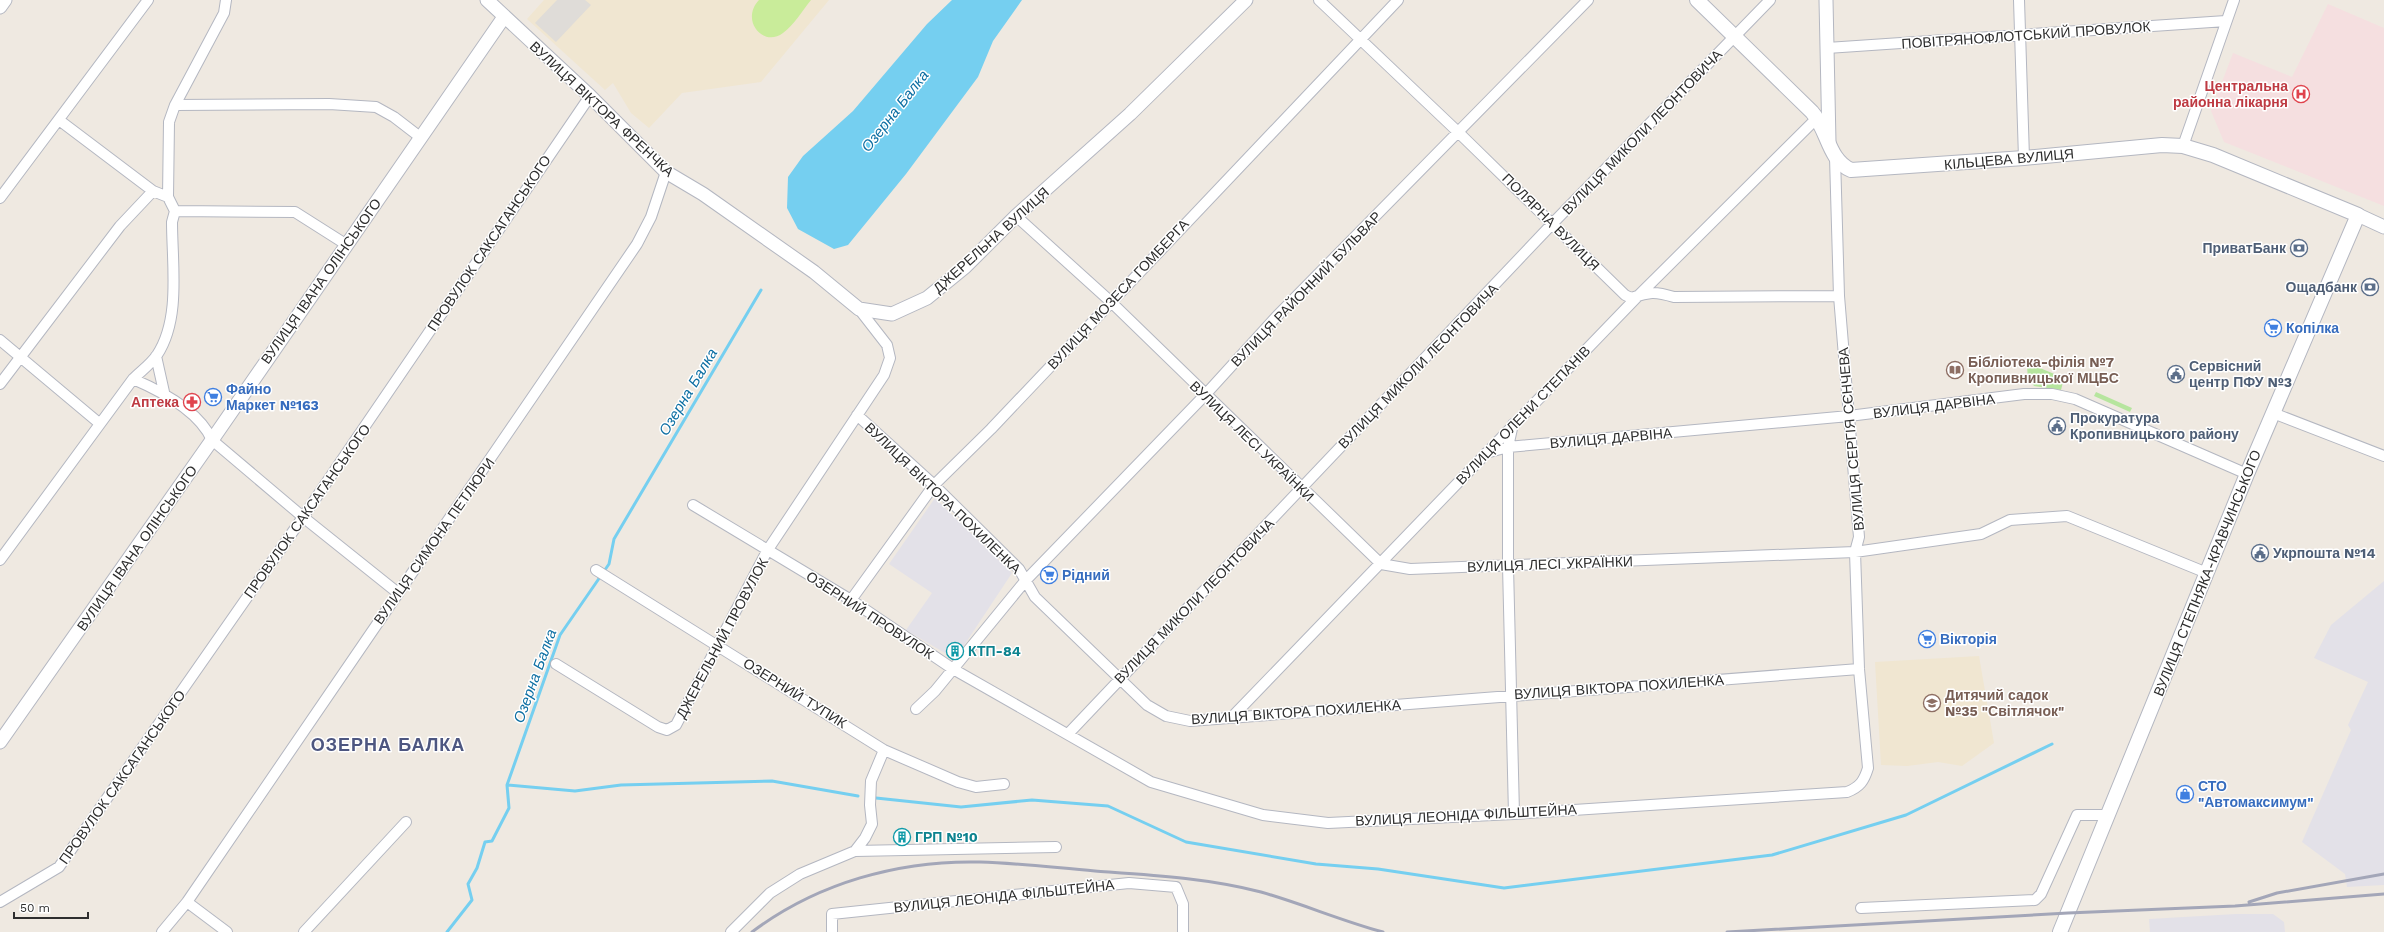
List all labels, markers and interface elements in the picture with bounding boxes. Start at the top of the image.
street label: ПОВІТРЯНОФЛОТСЬКИЙ ПРОВУЛОК [1901,17,2152,52]
street label: ВУЛИЦЯ ВІКТОРА ФРЕНЧКА [527,38,678,180]
street label: ВУЛИЦЯ МИКОЛИ ЛЕОНТОВИЧА [1559,46,1726,218]
water label: Озерна Балка [858,67,932,155]
place label: Центральна районна лікарня [2173,78,2288,110]
hospital icon: Центральна районна лікарня [2291,84,2311,104]
street label: КІЛЬЦЕВА ВУЛИЦЯ [1943,145,2075,173]
street label: ПРОВУЛОК САКСАГАНСЬКОГО [424,152,554,334]
street label: ПОЛЯРНА ВУЛИЦЯ [1499,170,1603,274]
street label: ДЖЕРЕЛЬНА ВУЛИЦЯ [930,184,1052,296]
street label: ВУЛИЦЯ ІВАНА ОЛІНСЬКОГО [258,195,384,367]
street label: ВУЛИЦЯ РАЙОННИЙ БУЛЬВАР [1227,208,1384,370]
street label: ВУЛИЦЯ МОЗЕСА ГОМБЕРГА [1044,215,1192,372]
bank icon: ПриватБанк [2289,238,2309,258]
place label: ПриватБанк [2202,240,2287,256]
bank icon: Ощадбанк [2360,277,2380,297]
place label: Ощадбанк [2286,279,2358,295]
street label: ВУЛИЦЯ МИКОЛИ ЛЕОНТОВИЧА [1335,280,1502,452]
supermarket icon: Копілка [2263,318,2283,338]
place label: Копілка [2286,320,2339,336]
street label: ВУЛИЦЯ ОЛЕНИ СТЕПАНІВ [1453,342,1593,488]
water label: Озерна Балка [655,345,721,439]
street label: ВУЛИЦЯ СЕРГІЯ СЄНЧЕВА [1835,346,1867,531]
place label: Бібліотека-філія №7 Кропивницької МЦБС [1968,354,2119,386]
place label: Сервісний центр ПФУ №3 [2189,358,2292,390]
library icon: Бібліотека-філія №7 Кропивницької МЦБС [1945,360,1965,380]
public building icon: Сервісний центр ПФУ №3 [2166,364,2186,384]
street label: ВУЛИЦЯ ЛЕСІ УКРАЇНКИ [1187,378,1317,504]
place label: Файно Маркет №163 [226,381,319,413]
supermarket icon: Файно Маркет №163 [203,387,223,407]
street label: ВУЛИЦЯ ДАРВІНА [1872,391,1996,421]
pharmacy icon: Аптека [182,392,202,412]
place label: Аптека [131,394,179,410]
place label: Прокуратура Кропивницького району [2070,410,2239,442]
public building icon: Прокуратура Кропивницького району [2047,416,2067,436]
street label: ВУЛИЦЯ ВІКТОРА ПОХИЛЕНКА [862,419,1025,577]
street label: ПРОВУЛОК САКСАГАНСЬКОГО [241,421,373,601]
street label: ВУЛИЦЯ ДАРВІНА [1549,425,1673,451]
street label: ВУЛИЦЯ СТЕПНЯКА-КРАВЧИНСЬКОГО [2150,447,2264,698]
street label: ВУЛИЦЯ СИМОНА ПЕТЛЮРИ [370,455,498,627]
street label: ВУЛИЦЯ ІВАНА ОЛІНСЬКОГО [74,462,200,634]
street label: ВУЛИЦЯ МИКОЛИ ЛЕОНТОВИЧА [1111,515,1278,687]
public building icon: Укрпошта №14 [2250,543,2270,563]
place label: Укрпошта №14 [2273,545,2375,561]
street label: ВУЛИЦЯ ЛЕСІ УКРАЇНКИ [1467,553,1633,575]
street label: ДЖЕРЕЛЬНИЙ ПРОВУЛОК [672,554,772,721]
supermarket icon: Рідний [1039,565,1059,585]
street label: ОЗЕРНИЙ ПРОВУЛОК [803,567,938,663]
place label: Рідний [1062,567,1110,583]
water label: Озерна Балка [510,627,560,725]
supermarket icon: Вікторія [1917,629,1937,649]
place label: Вікторія [1940,631,1997,647]
building icon: КТП-84 [945,641,965,661]
place label: КТП-84 [968,643,1021,659]
street label: ОЗЕРНИЙ ТУПИК [740,654,851,732]
street label: ВУЛИЦЯ ВІКТОРА ПОХИЛЕНКА [1514,672,1725,702]
street label: ПРОВУЛОК САКСАГАНСЬКОГО [56,687,188,867]
place label: Дитячий садок №35 "Світлячок" [1945,687,2064,719]
school or university icon: Дитячий садок №35 "Світлячок" [1922,693,1942,713]
street label: ВУЛИЦЯ ВІКТОРА ПОХИЛЕНКА [1191,697,1402,727]
district label: ОЗЕРНА БАЛКА [311,734,465,755]
place label: СТО "Автомаксимум" [2198,778,2313,810]
shop icon: СТО "Автомаксимум" [2175,784,2195,804]
street label: ВУЛИЦЯ ЛЕОНІДА ФІЛЬШТЕЙНА [1355,800,1578,829]
building icon: ГРП №10 [892,827,912,847]
place label: ГРП №10 [915,829,978,845]
street label: ВУЛИЦЯ ЛЕОНІДА ФІЛЬШТЕЙНА [893,875,1116,916]
scale bar [14,894,88,920]
text: 50 m [20,901,50,915]

